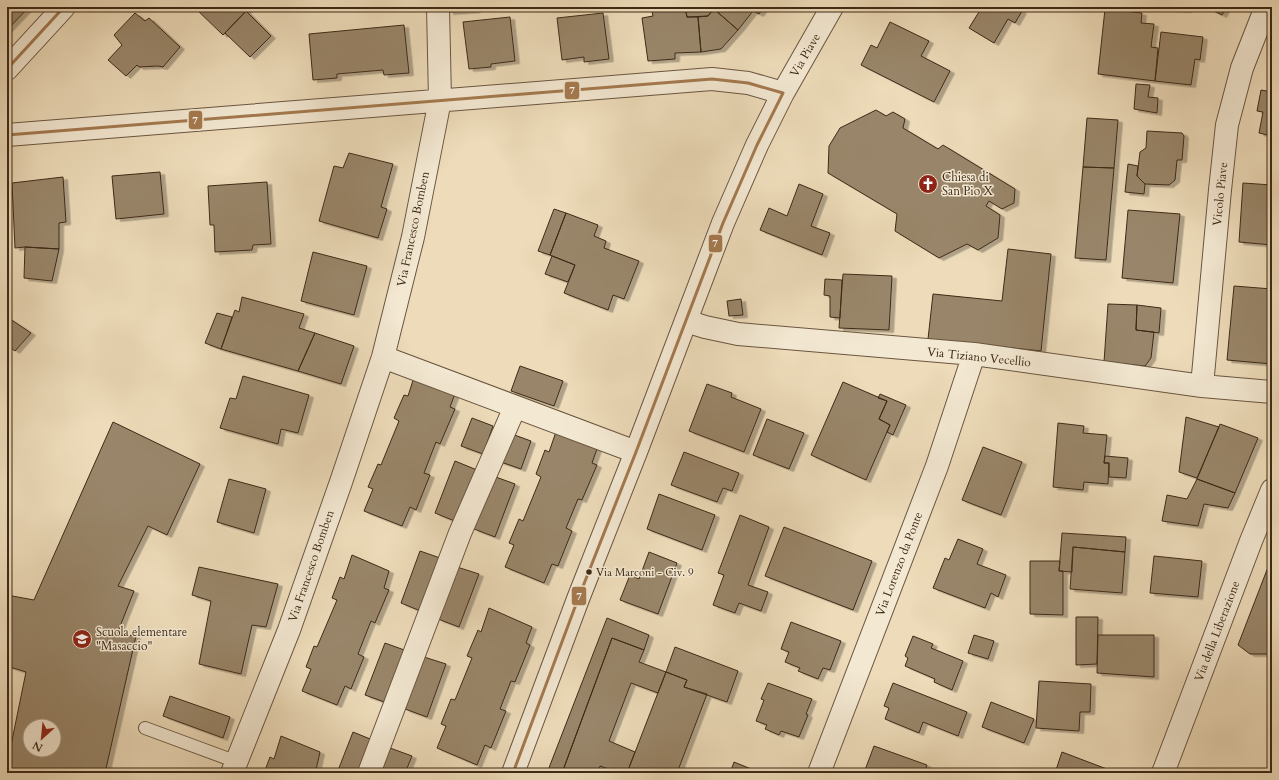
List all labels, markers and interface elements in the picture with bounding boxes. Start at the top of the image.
street label: Via Piave [786,30,824,80]
line badge: 7 [564,81,580,100]
text: 7 [569,83,575,98]
line badge: 7 [188,110,203,130]
text: 7 [192,113,198,128]
street label: Vicolo Piave [1209,161,1231,227]
place label: Chiesa di San Pio X [942,169,993,199]
street label: Via Francesco Bomben [393,170,433,288]
church icon: Chiesa di San Pio X [917,173,939,195]
line badge: 7 [708,234,723,253]
text: 7 [712,236,718,251]
street label: Via Tiziano Vecellio [926,344,1032,370]
street label: Via Francesco Bomben [284,508,338,624]
street label: Via Lorenzo da Ponte [872,510,926,618]
place label: Via Marconi - Civ. 9 [596,565,694,580]
marker: Via Marconi - Civ. 9 [584,567,594,577]
street label: Via della Liberazione [1190,578,1244,684]
line badge: 7 [571,586,587,606]
text: 7 [576,589,582,604]
place label: Scuola elementare "Masaccio" [96,624,187,654]
school or university icon: Scuola elementare "Masaccio" [71,628,93,650]
north arrow [22,718,62,758]
text: N [30,737,45,755]

